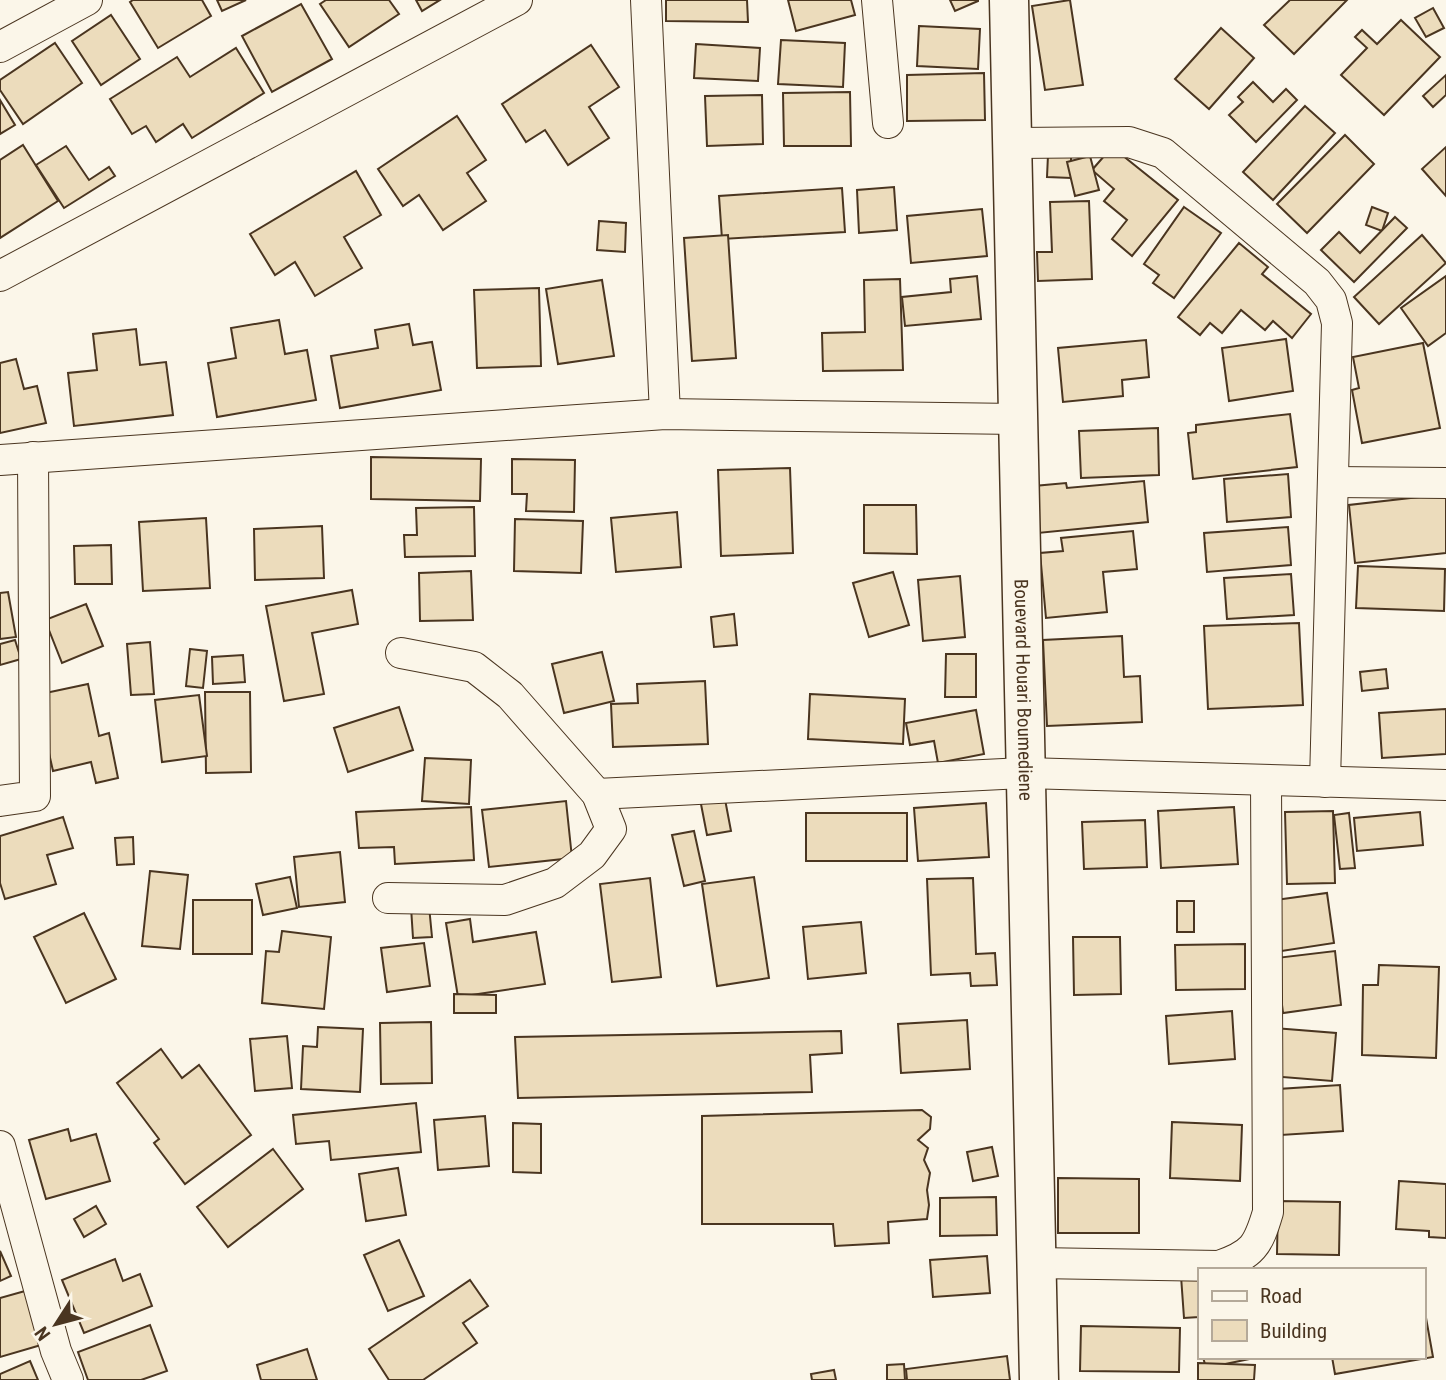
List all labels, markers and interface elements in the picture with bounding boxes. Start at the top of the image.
street label: Bouevard Houari Boumediene [1010,579,1038,801]
legend [1198,1268,1425,1359]
text: Road [1260,1284,1302,1308]
north arrow [21,1289,91,1359]
text: Building [1260,1319,1327,1343]
text: N [30,1322,55,1345]

